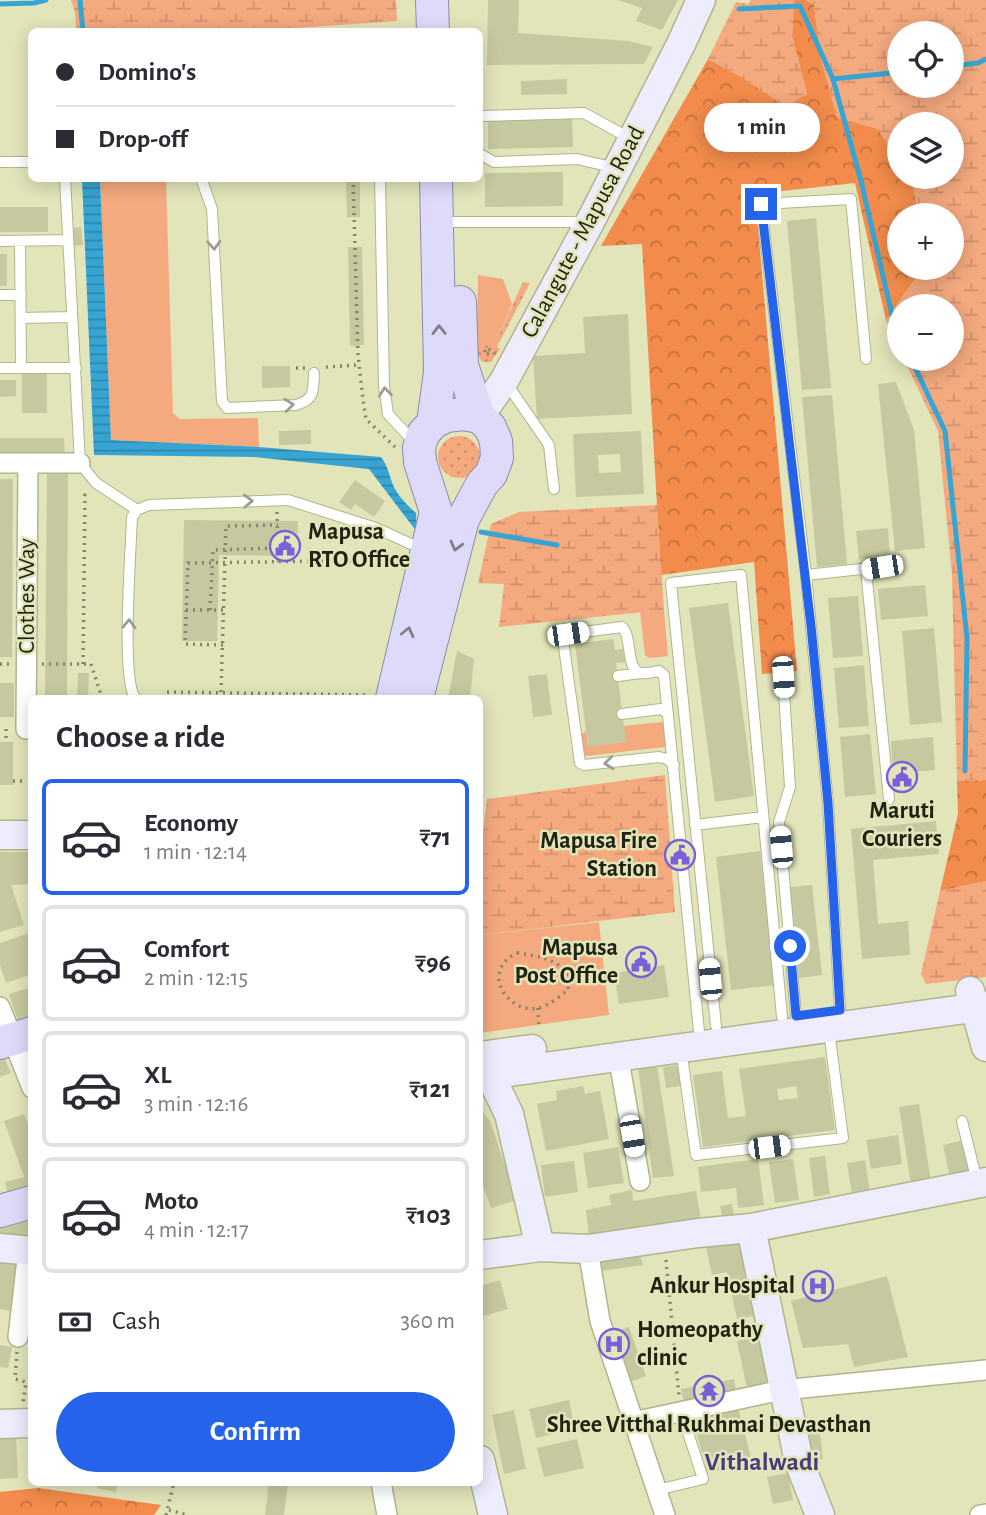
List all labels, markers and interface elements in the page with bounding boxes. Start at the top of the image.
map controls [887,21,964,371]
button: locate [887,21,964,98]
text: Domino's [98,59,196,85]
callout: 1 min [703,102,819,152]
button: layers [887,112,964,189]
text: 1 min [738,116,786,139]
street label: Calangute - Mapusa Road [517,122,649,342]
text: Drop-off [98,126,187,152]
route end [745,188,777,220]
button: + [887,203,964,280]
one-way arrow [206,240,221,251]
button: − [887,294,964,371]
one-way arrow [431,325,447,335]
one-way arrow [378,386,393,397]
one-way arrow [284,398,295,413]
one-way arrow [243,494,254,509]
place label: Mapusa RTO Office [308,520,410,572]
public building icon: Mapusa RTO Office [268,529,302,563]
street label: Clothes Way [15,538,39,654]
one-way arrow [450,540,464,552]
car [860,553,905,581]
one-way arrow [121,618,136,629]
car [546,621,591,647]
one-way arrow [399,626,414,638]
car [772,655,795,699]
text: Choose a ride [56,721,225,753]
one-way arrow [603,755,614,770]
public building icon: Maruti Couriers [885,760,919,794]
place label: Maruti Couriers [862,799,942,851]
icon: car [60,806,123,869]
text: Economy [144,810,238,836]
text: ₹71 [420,824,451,850]
car [769,825,794,869]
place label: Mapusa Fire Station [540,829,657,881]
public building icon: Mapusa Fire Station [663,838,697,872]
text: 1 min · 12:14 [144,841,247,864]
route start [774,930,806,962]
icon: car [60,932,123,995]
text: Comfort [144,936,229,962]
place label: Mapusa Post Office [515,936,618,988]
public building icon: Mapusa Post Office [624,945,658,979]
text: ₹96 [415,950,451,976]
car [698,957,723,1001]
text: 2 min · 12:15 [144,967,248,990]
icon: car [60,1058,123,1121]
text: XL [144,1062,171,1088]
text: ₹121 [409,1076,451,1102]
text: 3 min · 12:16 [144,1093,248,1116]
car [619,1113,646,1159]
car [747,1134,792,1160]
icon: car [60,1184,123,1247]
text: Moto [144,1188,199,1214]
text: ₹103 [406,1202,451,1228]
text: 4 min · 12:17 [144,1219,249,1242]
hospital icon: Ankur Hospital [801,1269,835,1303]
place label: Ankur Hospital [650,1274,795,1298]
icon: cash [56,1303,94,1341]
text: Cash [112,1308,161,1334]
text: 360 m [400,1310,455,1333]
place label: Homeopathy clinic [637,1318,763,1370]
hospital icon: Homeopathy clinic [597,1327,631,1361]
temple icon: Shree Vitthal Rukhmai Devasthan [692,1374,726,1408]
button: Confirm [56,1392,455,1472]
place label: Shree Vitthal Rukhmai Devasthan [547,1413,871,1437]
district label: Vithalwadi [705,1449,819,1475]

